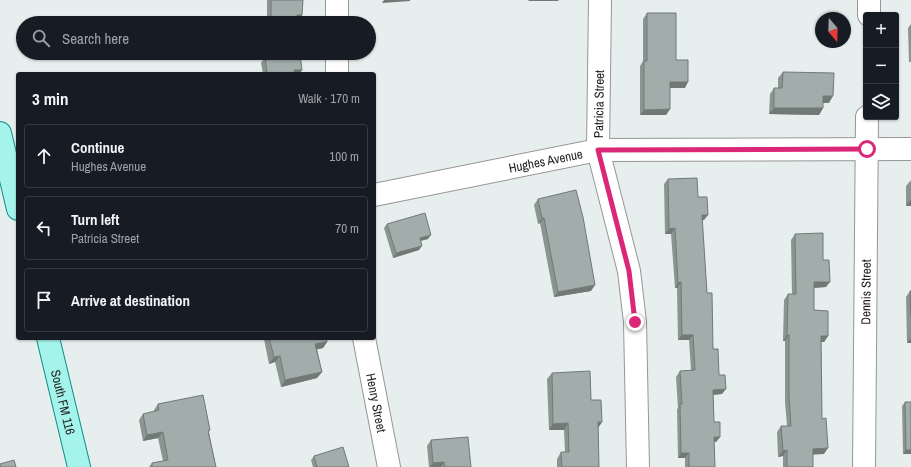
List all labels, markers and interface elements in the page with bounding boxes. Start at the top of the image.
north arrow [815,12,851,48]
map controls [863,12,899,120]
button: + [863,12,899,48]
search box [16,16,376,60]
icon: search [30,27,52,49]
text: Search here [62,28,129,49]
button: − [863,48,899,84]
street label: Patricia Street [590,70,608,138]
button: layers [863,84,899,120]
text: 3 min [32,87,68,110]
text: Walk · 170 m [298,90,360,107]
text: Continue [71,137,124,158]
route start [858,140,876,158]
icon: ahead [33,145,55,167]
street label: Hughes Avenue [507,145,584,176]
text: 100 m [329,148,359,165]
text: Hughes Avenue [71,158,146,175]
text: Turn left [71,209,119,230]
icon: left [33,217,55,239]
text: 70 m [335,220,359,237]
text: Patricia Street [71,230,139,247]
street label: Dennis Street [857,259,874,325]
icon: arrive [33,289,55,311]
text: Arrive at destination [71,290,190,311]
route end [626,313,644,331]
street label: South FM 116 [47,368,79,436]
street label: Henry Street [363,372,391,434]

